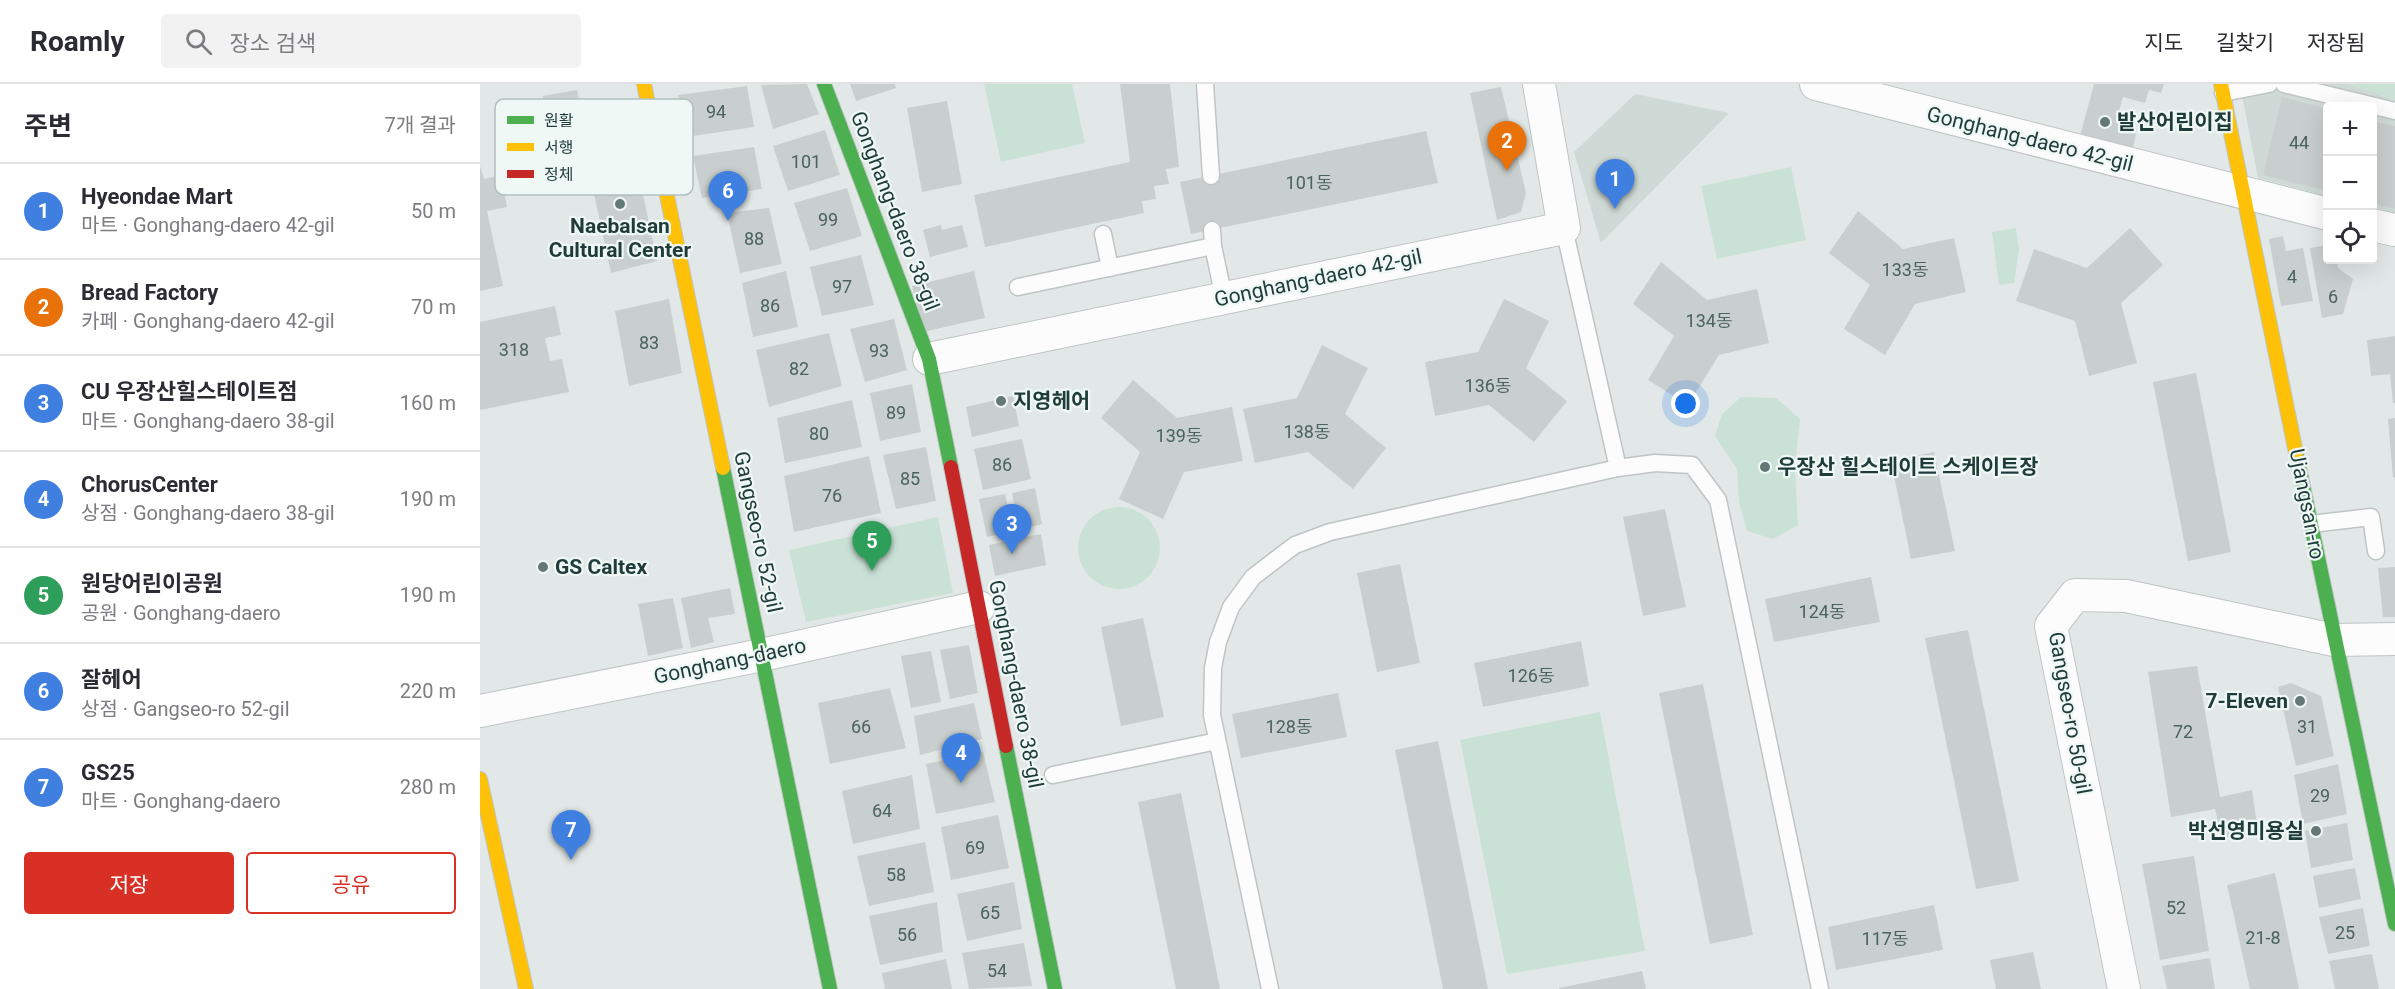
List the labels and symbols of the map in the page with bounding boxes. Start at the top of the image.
legend [495,99,693,195]
house number: 94 [706,101,726,122]
street label: Gonghang-daero 42-gil [1924,102,2136,176]
street label: Gonghang-daero 38-gil [846,108,944,314]
place label: 발산어린이집 [2117,110,2233,134]
text: 원활 [544,111,574,130]
marker: 발산어린이집 [2098,115,2112,129]
pin: 2 [1488,122,1526,171]
house number: 44 [2289,132,2309,153]
text: 서행 [544,138,573,157]
house number: 101 [791,151,821,172]
pin: 1 [1596,160,1634,209]
text: 정체 [544,165,573,184]
pin: 6 [708,172,748,221]
house number: 101동 [1286,172,1332,193]
marker: Naebalsan Cultural Center [613,197,627,211]
house number: 99 [818,209,838,230]
place label: Naebalsan Cultural Center [549,214,691,262]
house number: 88 [744,228,764,249]
street label: Gonghang-daero 42-gil [1212,244,1424,312]
house number: 133동 [1882,259,1928,280]
house number: 4 [2287,266,2297,287]
house number: 97 [832,276,852,297]
house number: 6 [2328,286,2338,307]
house number: 86 [760,295,780,316]
house number: 134동 [1686,310,1732,331]
house number: 83 [639,332,659,353]
house number: 318 [499,339,529,360]
house number: 93 [869,340,889,361]
house number: 82 [789,358,809,379]
house number: 136동 [1465,375,1511,396]
place label: 지영헤어 [1013,389,1090,413]
your location [1671,389,1700,418]
marker: 지영헤어 [994,394,1008,408]
house number: 89 [886,402,906,423]
house number: 138동 [1284,421,1330,442]
house number: 80 [809,423,829,444]
house number: 139동 [1156,425,1202,446]
street label: Ujangsan-ro [2285,447,2329,561]
street label: Gangseo-ro 52-gil [729,449,787,615]
house number: 86 [992,454,1012,475]
place label: 우장산 힐스테이트 스케이트장 [1777,455,2039,479]
marker: 우장산 힐스테이트 스케이트장 [1758,460,1772,474]
house number: 85 [900,468,920,489]
house number: 76 [822,485,842,506]
pin: 3 [992,504,1032,554]
pin: 5 [852,522,892,571]
place label: GS Caltex [555,555,647,579]
marker: GS Caltex [536,560,550,574]
street label: Gonghang-daero 38-gil [984,578,1048,790]
house number: 124동 [1799,601,1845,622]
street label: Gangseo-ro 50-gil [2044,630,2096,796]
street label: Gonghang-daero [652,633,808,689]
house number: 126동 [1508,665,1554,686]
place label: 7-Eleven [2205,689,2288,713]
marker: 7-Eleven [2293,694,2307,708]
house number: 66 [851,716,871,737]
house number: 128동 [1266,716,1312,737]
house number: 31 [2297,716,2317,737]
house number: 72 [2173,721,2193,742]
pin: 4 [942,734,980,783]
house number: 29 [2310,785,2330,806]
house number: 64 [872,800,892,821]
pin: 7 [552,810,590,860]
place label: 박선영미용실 [2188,819,2304,843]
marker: 박선영미용실 [2309,824,2323,838]
house number: 69 [965,837,985,858]
house number: 58 [886,864,906,885]
house number: 52 [2166,897,2186,918]
house number: 65 [980,902,1000,923]
house number: 25 [2335,922,2355,943]
house number: 56 [897,924,917,945]
house number: 21-8 [2245,927,2281,948]
house number: 117동 [1862,928,1908,949]
house number: 54 [987,960,1007,981]

